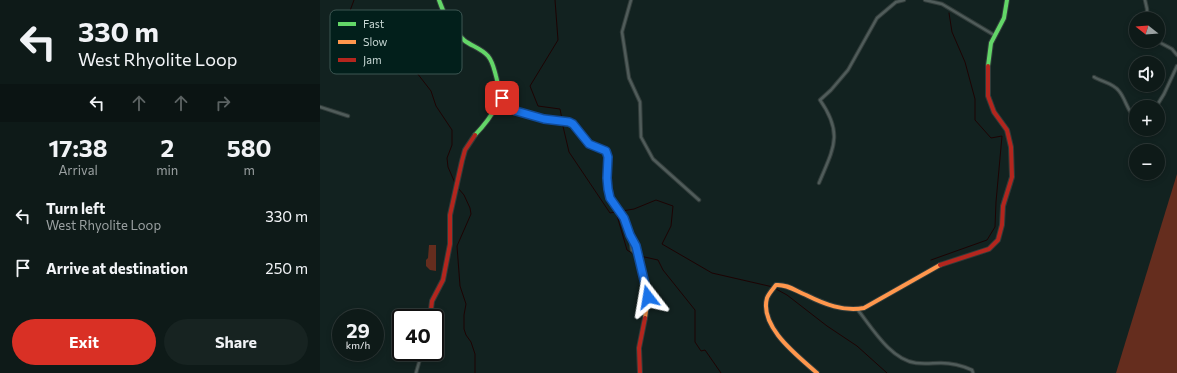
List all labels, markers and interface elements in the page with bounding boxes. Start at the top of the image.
legend [330,10,462,74]
north arrow [1129,12,1165,48]
map controls [1129,12,1165,180]
text: 330 m [78,14,159,48]
icon: left [12,16,64,68]
text: Fast [363,17,385,30]
text: Slow [363,35,388,48]
text: West Rhyolite Loop [78,48,237,70]
text: Jam [363,53,382,67]
button: sound [1129,56,1165,92]
pin [485,81,519,115]
icon: arrive [491,87,513,109]
icon: left [86,92,108,114]
icon: ahead [128,92,150,114]
icon: ahead [170,92,192,114]
icon: right [212,92,234,114]
button: + [1129,100,1165,136]
text: 17:38 [48,133,108,162]
text: 2 [160,133,174,162]
text: 580 [227,133,272,162]
button: − [1129,144,1165,180]
text: Arrival [58,162,98,178]
text: min [156,162,178,178]
text: m [243,162,255,178]
text: Turn left [46,199,105,217]
icon: left [12,205,34,227]
text: 330 m [265,207,308,225]
text: West Rhyolite Loop [46,217,161,233]
icon: arrive [12,257,34,279]
text: Arrive at destination [46,259,188,277]
text: 250 m [265,259,308,277]
position arrow [627,276,669,318]
speed limit sign: 40 [392,309,444,361]
text: 29 [346,318,370,342]
button: Exit [12,319,156,365]
button: Share [164,319,308,365]
text: km/h [346,339,370,351]

